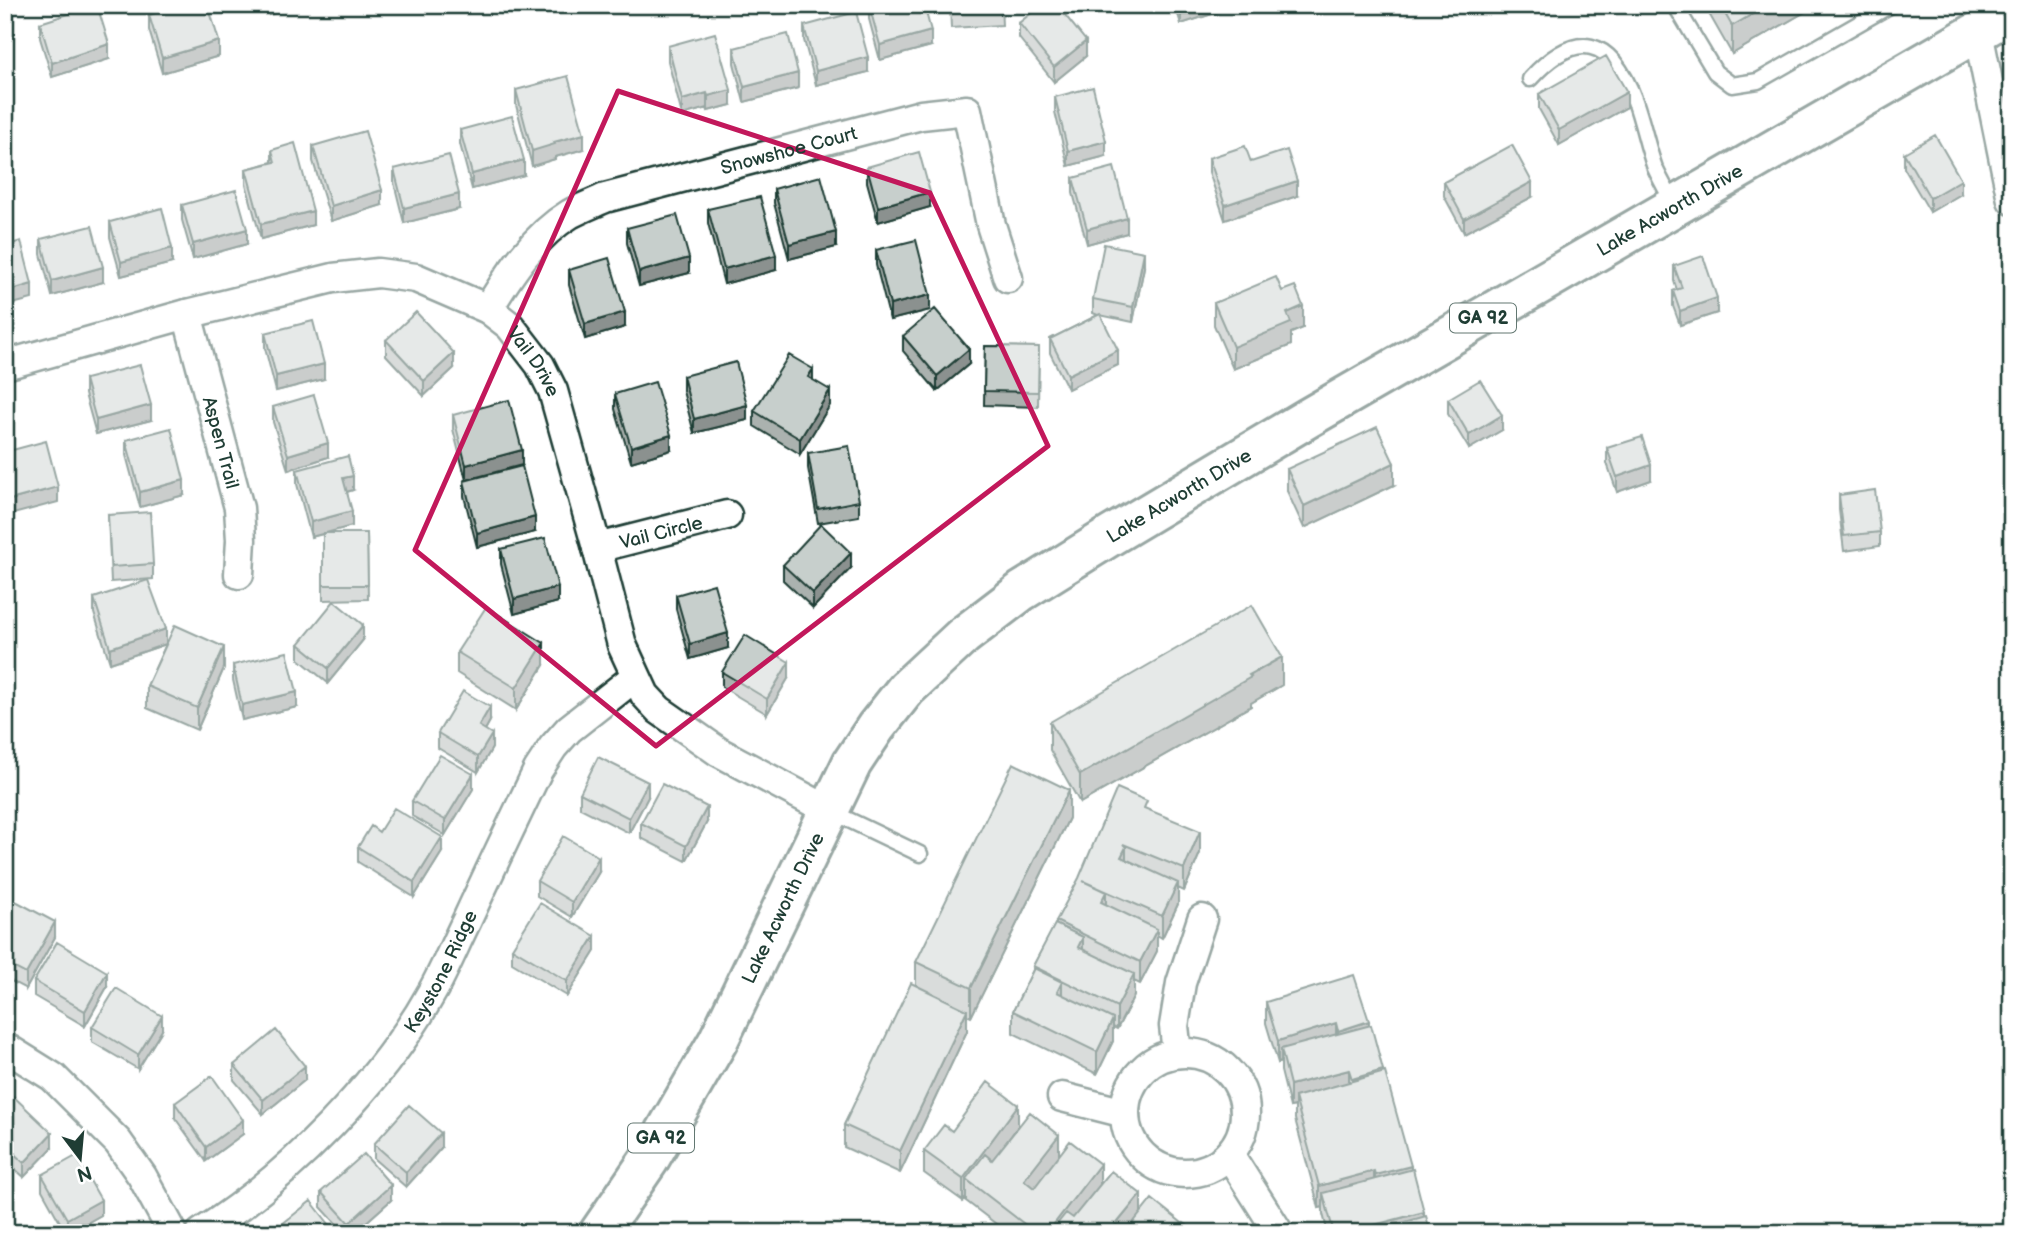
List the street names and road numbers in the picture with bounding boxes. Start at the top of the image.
street label: Snowshoe Court [718,122,860,180]
street label: Lake Acworth Drive [1593,160,1747,262]
road number: GA 92 [1450,304,1516,332]
street label: Vail Drive [502,322,564,401]
street label: Aspen Trail [197,394,243,491]
street label: Lake Acworth Drive [1103,444,1256,549]
street label: Vail Circle [617,512,705,555]
street label: Lake Acworth Drive [738,829,830,987]
street label: Keystone Ridge [400,907,483,1038]
road number: GA 92 [628,1124,694,1153]

